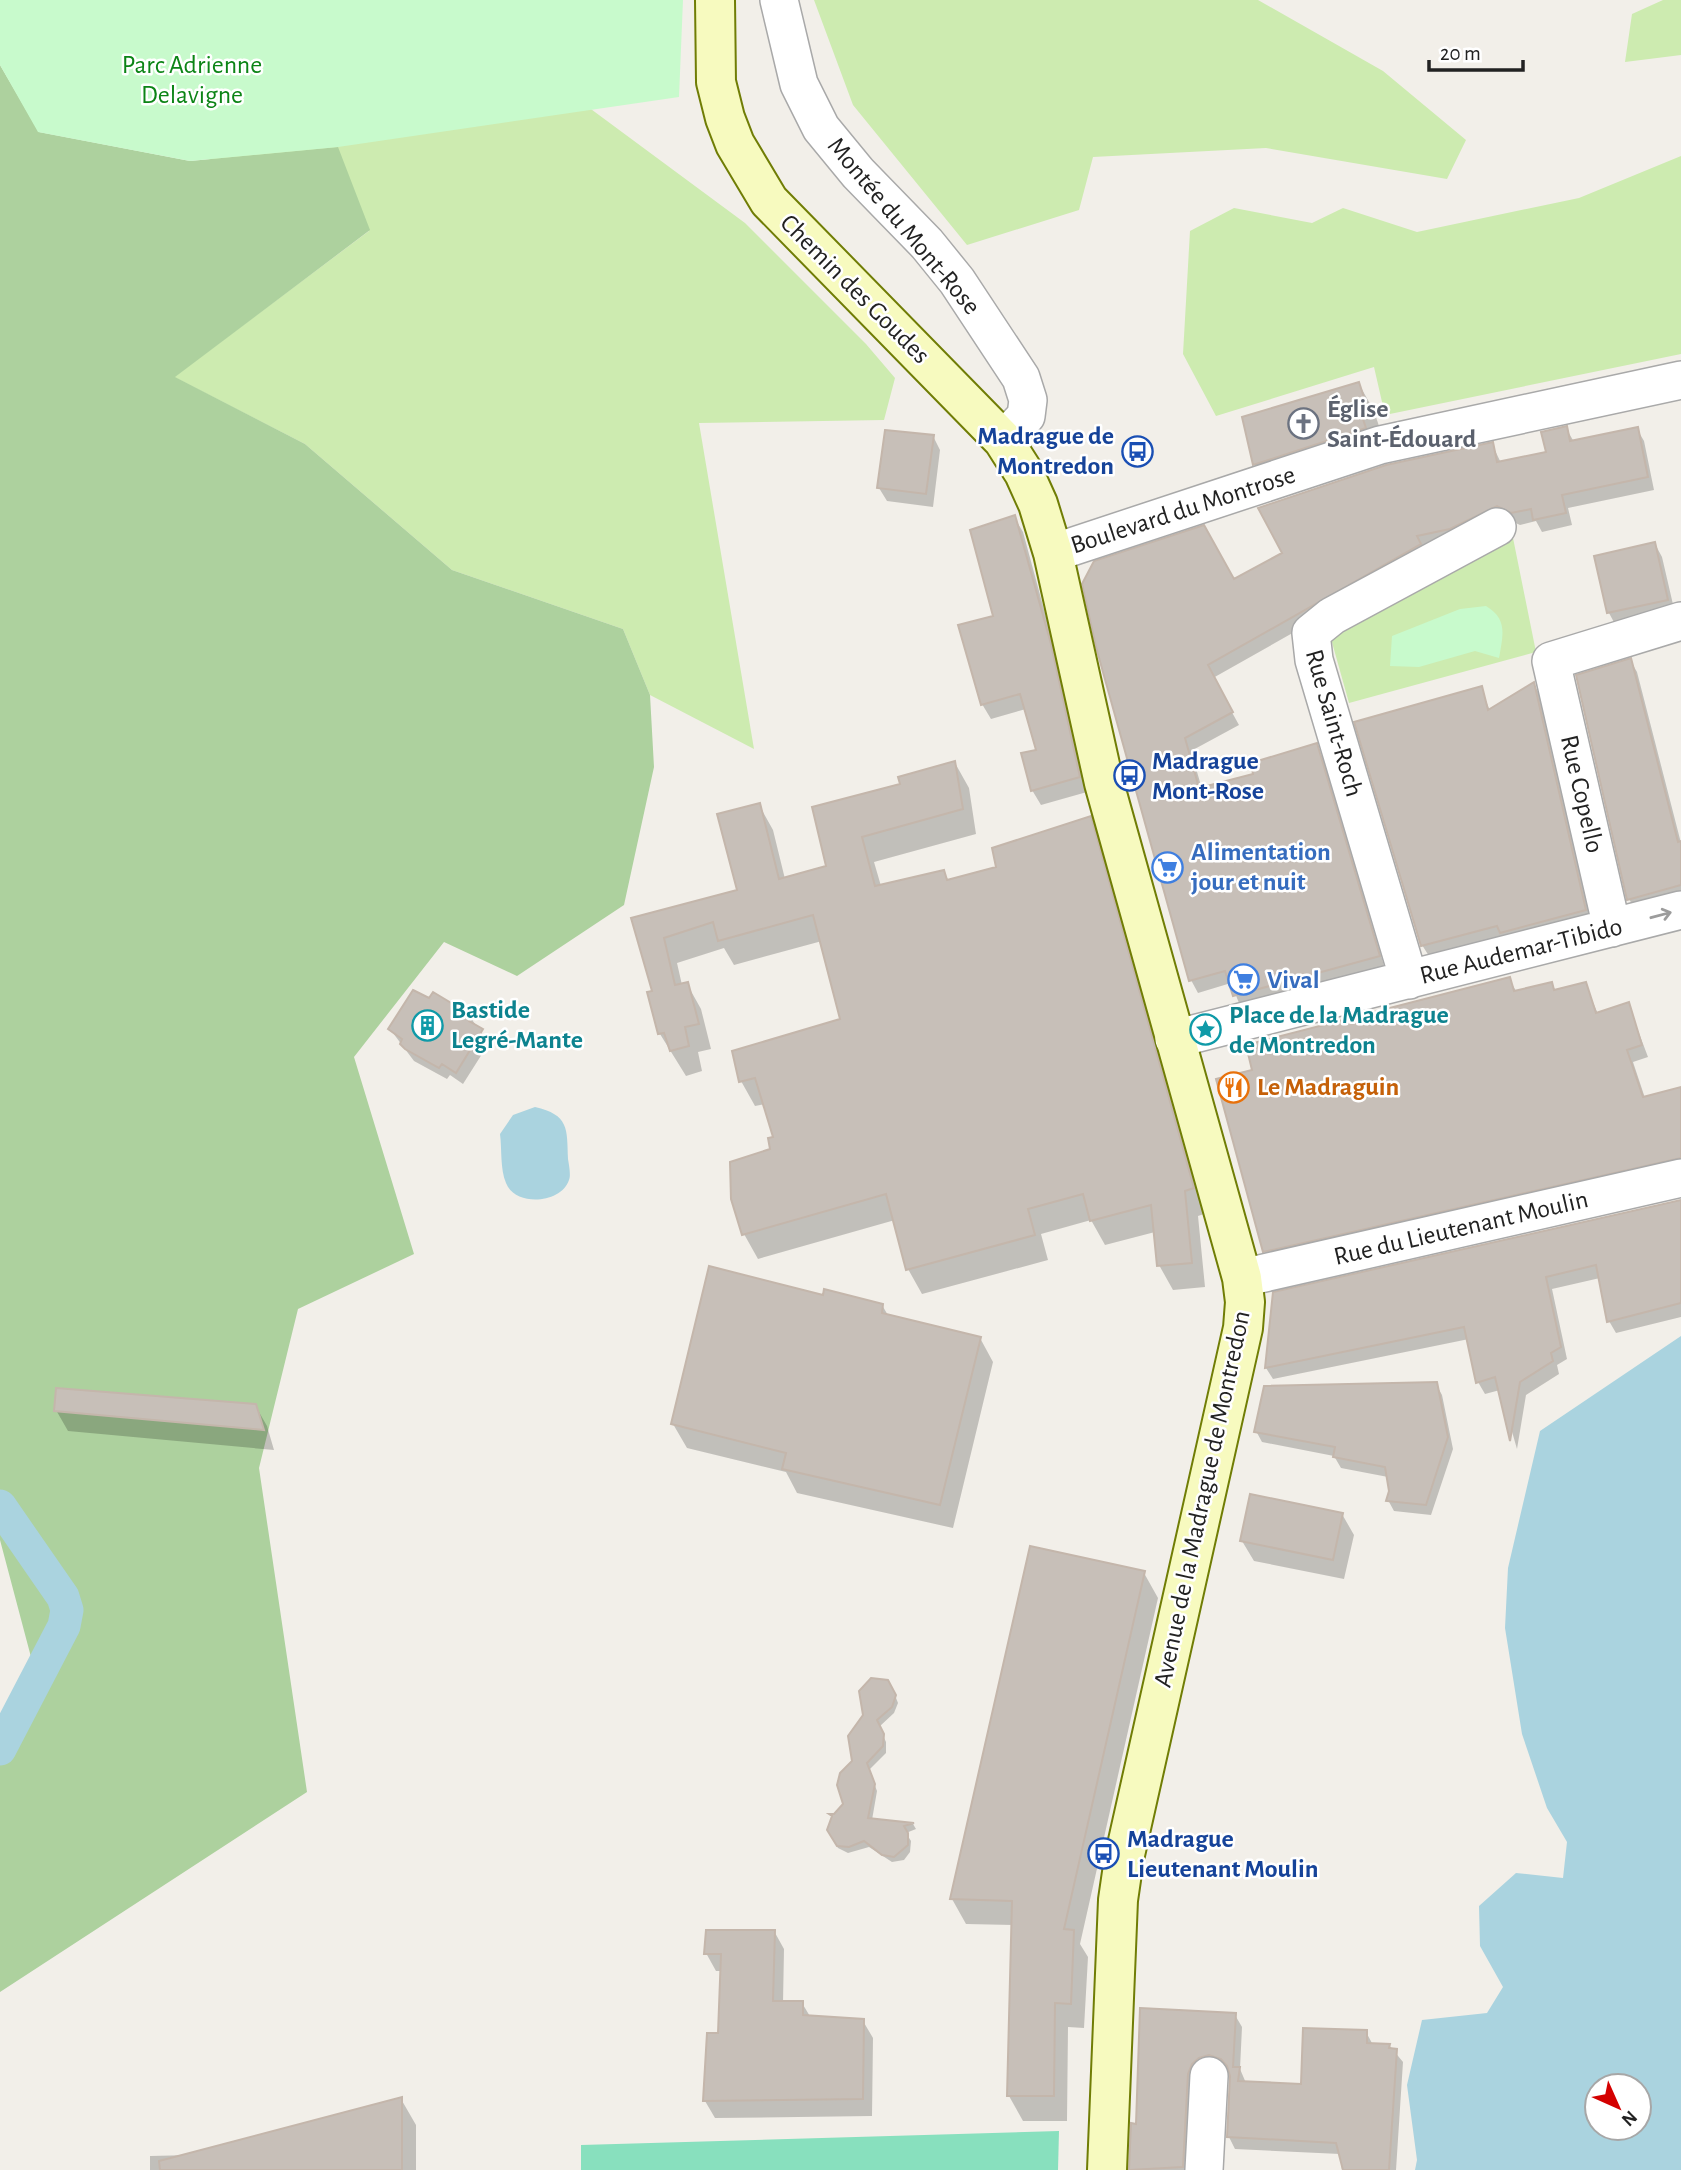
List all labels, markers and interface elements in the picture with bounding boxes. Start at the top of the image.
scale bar [1429,28,1524,72]
text: 20 m [1440,43,1481,64]
park label: Parc Adrienne Delavigne [122,52,262,108]
street label: Montée du Mont-Rose [823,133,985,319]
street label: Chemin des Goudes [775,209,935,369]
place label: Église Saint-Édouard [1327,394,1477,452]
church icon: Église Saint-Édouard [1287,407,1321,441]
place label: Madrague de Montredon [977,423,1114,479]
bus stop icon: Madrague de Montredon [1120,434,1154,468]
street label: Boulevard du Montrose [1067,461,1299,559]
street label: Rue Saint-Roch [1301,646,1367,800]
street label: Rue Copello [1556,733,1608,855]
place label: Madrague Mont-Rose [1152,748,1264,804]
bus stop icon: Madrague Mont-Rose [1112,759,1146,793]
place label: Alimentation jour et nuit [1191,839,1331,895]
supermarket icon: Alimentation jour et nuit [1151,850,1185,884]
one-way arrow [1650,908,1672,921]
street label: Rue Audemar-Tibido [1417,913,1625,989]
supermarket icon: Vival [1227,963,1261,997]
place label: Vival [1267,967,1320,993]
place label: Bastide Legré-Mante [451,997,583,1053]
place label: Place de la Madrague de Montredon [1229,1002,1449,1058]
building icon: Bastide Legré-Mante [411,1008,445,1042]
place icon: Place de la Madrague de Montredon [1189,1013,1223,1047]
restaurant icon: Le Madraguin [1217,1070,1251,1104]
place label: Le Madraguin [1257,1074,1399,1100]
street label: Rue du Lieutenant Moulin [1331,1186,1591,1270]
street label: Avenue de la Madrague de Montredon [1149,1308,1255,1690]
place label: Madrague Lieutenant Moulin [1127,1826,1318,1882]
bus stop icon: Madrague Lieutenant Moulin [1087,1837,1121,1871]
north arrow [1583,2072,1653,2142]
text: N [1618,2107,1640,2129]

